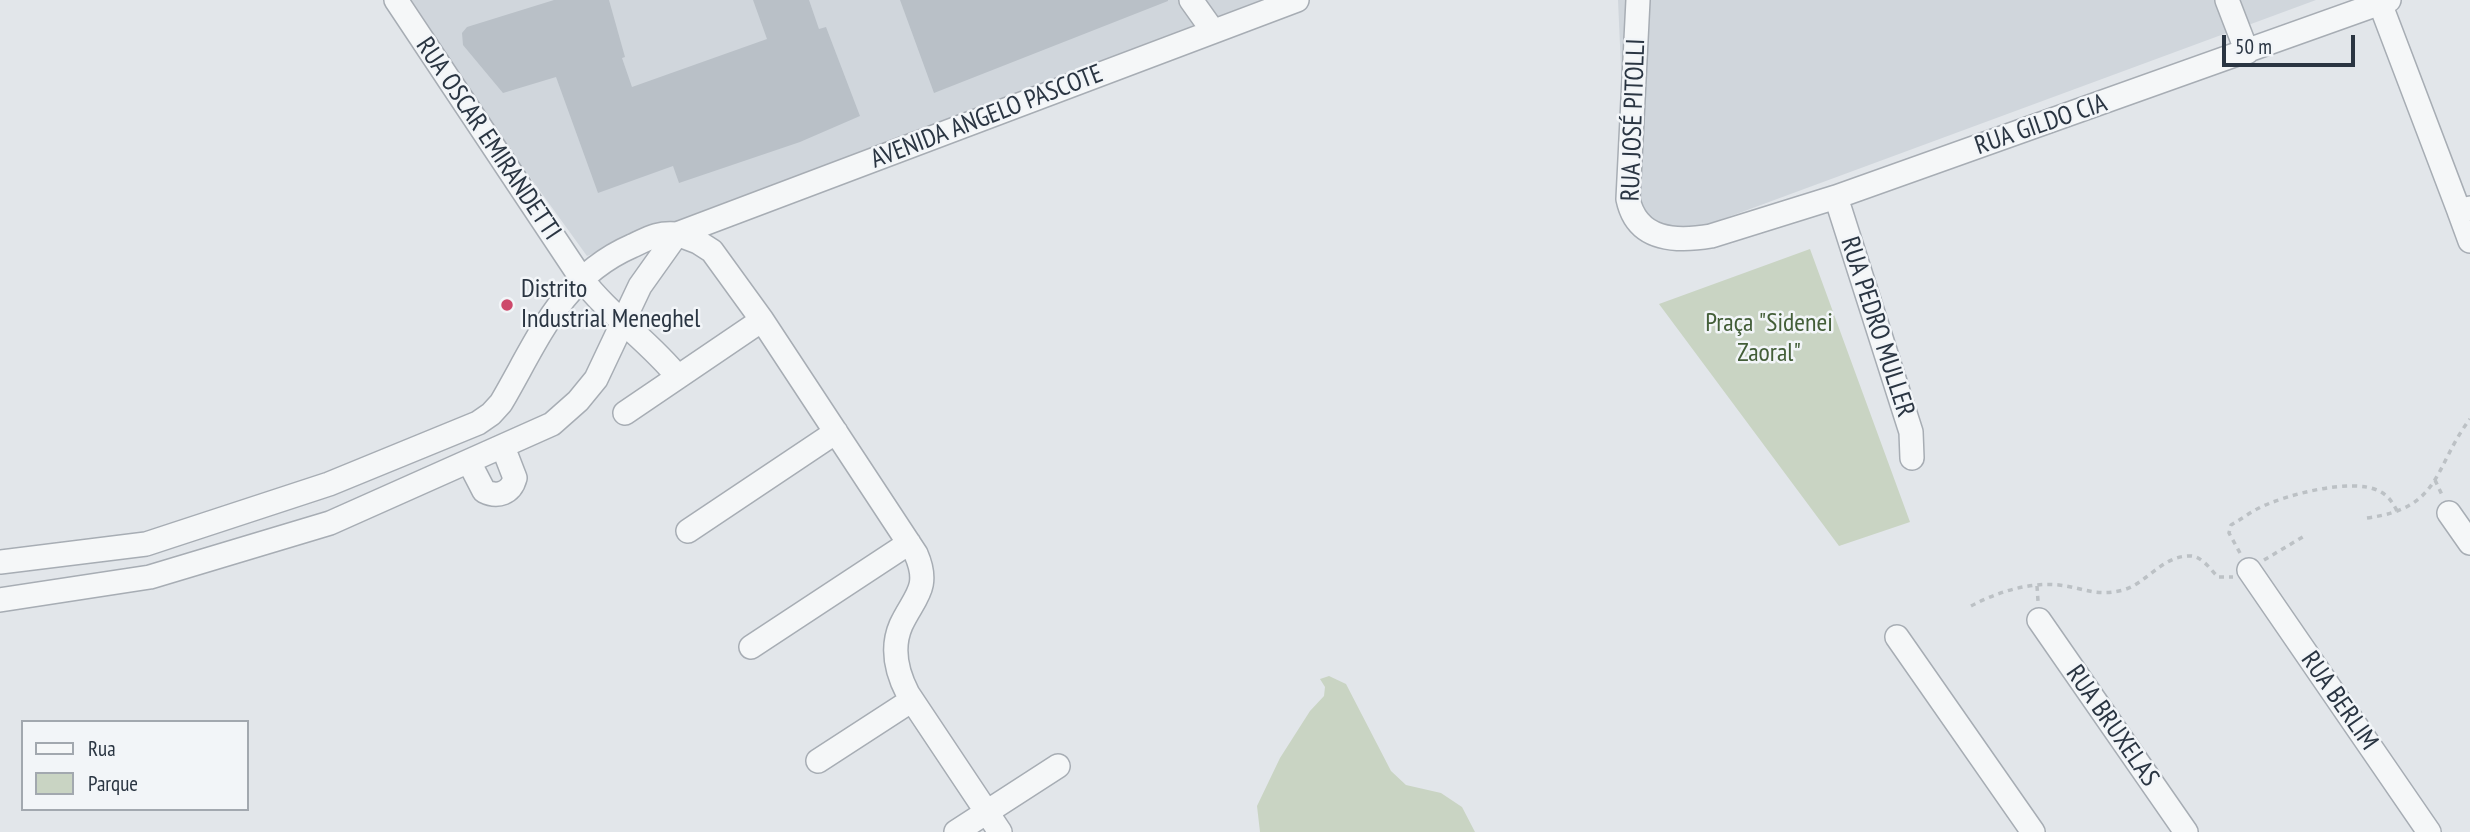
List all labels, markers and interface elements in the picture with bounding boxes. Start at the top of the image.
scale bar [2225,21,2358,65]
street label: RUA OSCAR EMIRANDETTI [409,32,567,246]
text: 50 m [2235,33,2272,60]
street label: RUA JOSÉ PITOLLI [1616,38,1652,202]
street label: AVENIDA ANGELO PASCOTE [867,58,1107,176]
street label: RUA GILDO CIA [1971,88,2111,162]
street label: RUA PEDRO MULLER [1833,233,1921,421]
place label: Distrito Industrial Meneghel [521,274,700,336]
marker: Distrito Industrial Meneghel [499,297,515,313]
park label: Praça "Sidenei Zaoral" [1705,308,1833,370]
street label: RUA BERLIM [2294,646,2384,756]
street label: RUA BRUXELAS [2059,659,2165,793]
legend [21,720,248,811]
text: Rua [88,735,116,762]
text: Parque [88,770,138,797]

